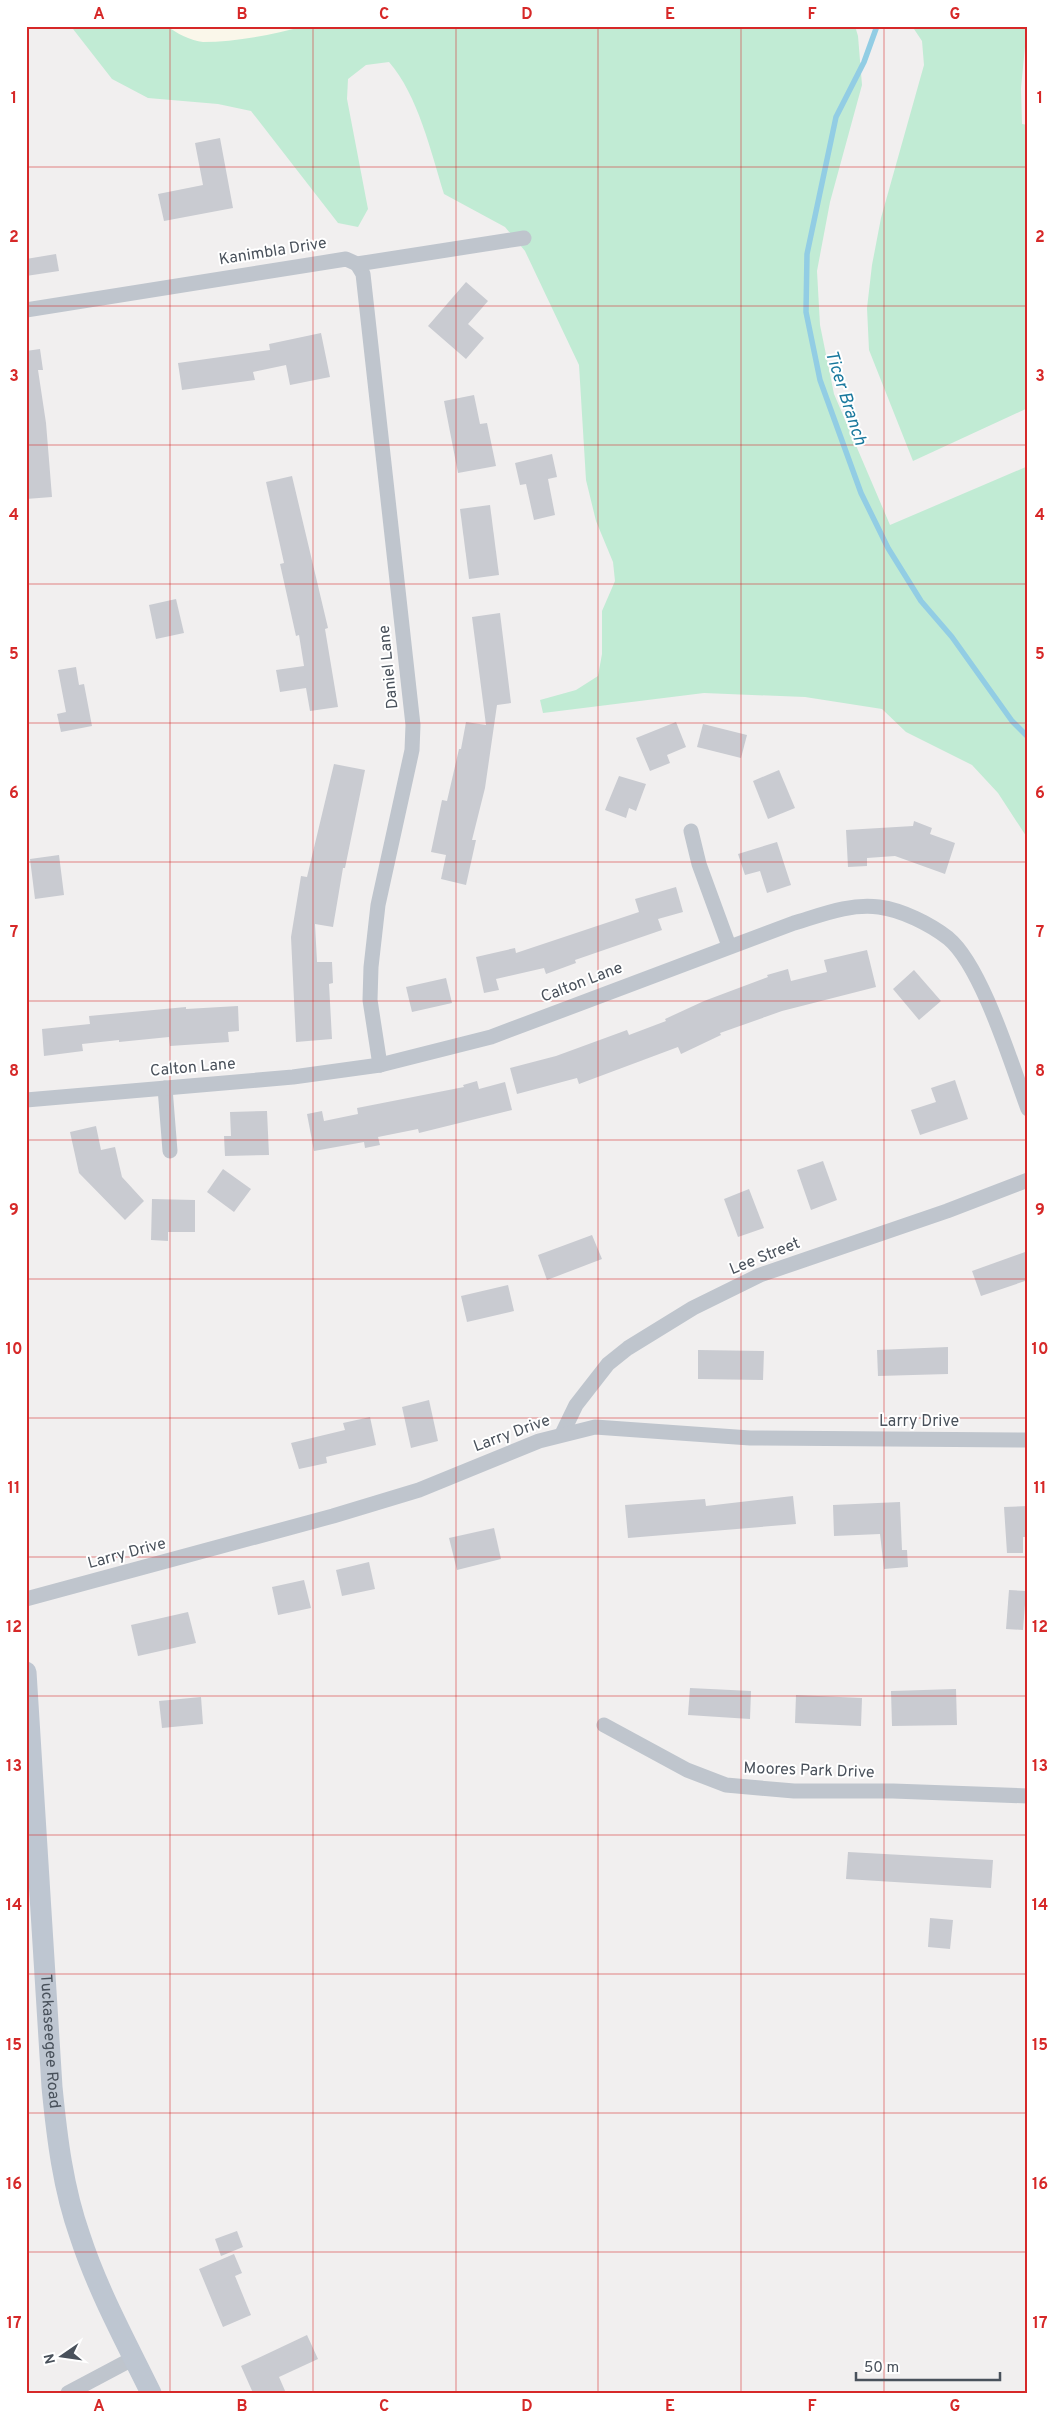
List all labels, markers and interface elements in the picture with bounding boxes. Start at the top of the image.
text: A [93,5,105,25]
text: B [236,5,248,25]
text: C [379,5,389,25]
text: D [521,5,533,25]
text: E [665,5,675,25]
text: F [807,5,817,25]
text: G [950,5,960,25]
text: 1 [11,89,17,109]
text: 1 [1037,89,1043,109]
text: 2 [9,228,19,248]
text: 2 [1035,228,1045,248]
street label: Kanimbla Drive [218,234,328,270]
water label: Ticer Branch [819,347,871,449]
text: 3 [9,367,19,387]
text: 3 [1035,367,1045,387]
text: 4 [9,506,19,526]
text: 4 [1035,506,1045,526]
street label: Daniel Lane [375,624,403,710]
text: 5 [9,645,19,665]
text: 5 [1035,645,1045,665]
text: 6 [9,784,19,804]
text: 6 [1035,784,1045,804]
text: 7 [10,923,18,943]
text: 7 [1036,923,1044,943]
street label: Calton Lane [538,958,626,1008]
street label: Calton Lane [149,1054,237,1082]
text: 8 [9,1062,19,1082]
text: 8 [1035,1062,1045,1082]
text: 9 [9,1201,19,1221]
text: 9 [1035,1201,1045,1221]
street label: Lee Street [727,1234,803,1280]
text: 10 [6,1340,22,1360]
text: 10 [1032,1340,1048,1360]
street label: Larry Drive [471,1411,553,1457]
street label: Larry Drive [879,1412,959,1432]
text: 11 [8,1479,20,1499]
text: 11 [1034,1479,1046,1499]
street label: Larry Drive [86,1534,168,1574]
text: 12 [6,1618,22,1638]
text: 12 [1032,1618,1048,1638]
text: 13 [6,1757,22,1777]
text: 13 [1032,1757,1048,1777]
street label: Moores Park Drive [743,1759,875,1783]
text: 14 [6,1896,22,1916]
text: 14 [1032,1896,1048,1916]
street label: Tuckaseegee Road [35,1973,64,2109]
text: 15 [6,2036,22,2056]
text: 15 [1032,2036,1048,2056]
text: 16 [6,2175,22,2195]
text: 16 [1032,2175,1048,2195]
text: 17 [7,2314,21,2334]
text: 17 [1033,2314,1047,2334]
north arrow [38,2332,88,2382]
scale bar [856,2349,1000,2381]
text: N [41,2352,60,2365]
text: 50 m [864,2359,899,2378]
text: A [93,2397,105,2417]
text: B [236,2397,248,2417]
text: C [379,2397,389,2417]
text: D [521,2397,533,2417]
text: E [665,2397,675,2417]
text: F [807,2397,817,2417]
text: G [950,2397,960,2417]

